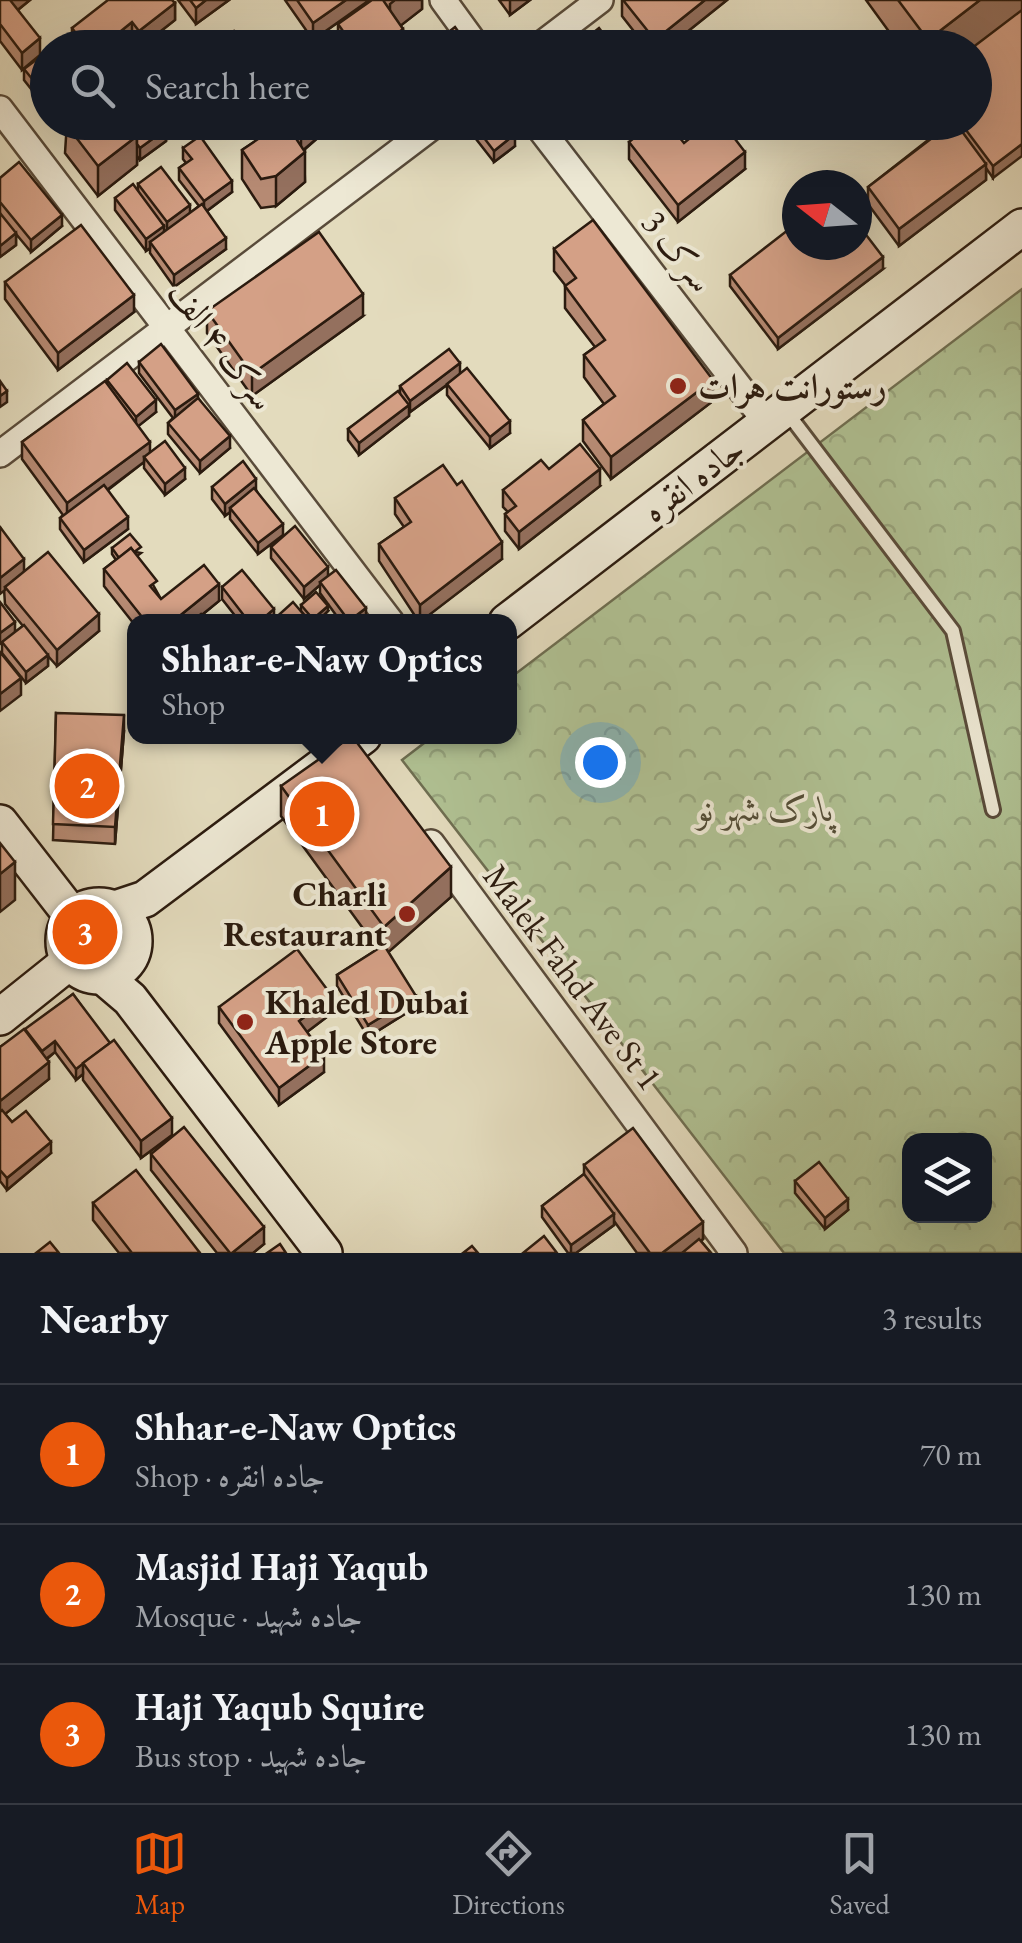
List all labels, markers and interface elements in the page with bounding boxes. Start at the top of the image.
search box [30,30,992,140]
icon: search [65,58,120,113]
text: Search here [145,61,310,110]
north arrow [782,170,872,260]
street label: سرک 3 [632,201,724,301]
street label: سرک ۴ الف [158,271,286,419]
place label: رستورانت هرات [698,363,887,410]
marker: رستورانت هرات [667,375,689,397]
street label: جاده انقره [632,425,753,532]
popup [127,614,517,744]
text: Shhar-e-Naw Optics [161,634,483,683]
text: Shop [161,683,225,725]
your location [575,737,626,788]
pin: 2 [54,748,120,824]
pin: 1 [290,776,354,852]
park label: پارک شهر نو [694,786,838,834]
street label: Malek Fahd Ave St 1 [474,855,673,1099]
place label: Charli Restaurant [223,871,387,956]
pin: 3 [52,894,118,970]
marker: Charli Restaurant [396,903,418,925]
place label: Khaled Dubai Apple Store [264,979,469,1064]
marker: Khaled Dubai Apple Store [234,1011,256,1033]
map controls [902,1133,992,1223]
button: layers [902,1133,992,1223]
text: Nearby [40,1291,169,1346]
text: 3 results [882,1297,982,1339]
text: Shhar-e-Naw Optics [135,1402,456,1451]
text: 1 [64,1433,81,1475]
text: 70 m [920,1433,982,1475]
text: Shop · جاده انقره [135,1455,325,1497]
text: Masjid Haji Yaqub [135,1542,428,1591]
text: 2 [64,1573,81,1615]
text: 130 m [905,1573,982,1615]
text: Mosque · جاده شهید [135,1595,363,1637]
text: Haji Yaqub Squire [135,1682,424,1731]
text: 3 [64,1713,81,1755]
text: 130 m [905,1713,982,1755]
text: Bus stop · جاده شهید [135,1735,367,1777]
tab: Map [132,1826,187,1922]
tab: Directions [452,1826,565,1922]
tab: Saved [830,1826,890,1922]

